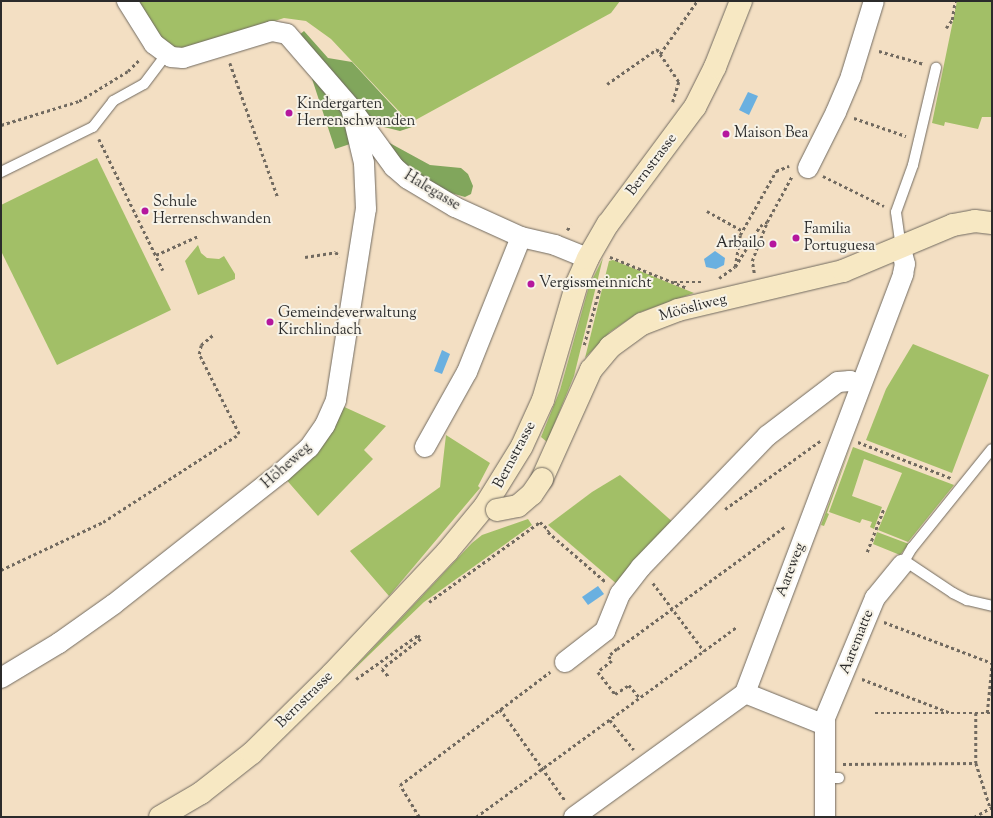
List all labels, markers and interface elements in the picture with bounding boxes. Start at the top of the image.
place label: Kindergarten Herrenschwanden [297,95,415,130]
marker: Kindergarten Herrenschwanden [284,108,294,118]
place label: Maison Bea [734,125,808,143]
marker: Maison Bea [721,129,731,139]
street label: Bernstrasse [623,130,681,200]
street label: Halegasse [400,167,464,215]
place label: Schule Herrenschwanden [153,193,271,228]
marker: Schule Herrenschwanden [140,206,150,216]
place label: Familia Portuguesa [804,220,875,255]
marker: Familia Portuguesa [791,233,801,243]
place label: Arbailo [716,235,765,253]
marker: Arbailo [768,239,778,249]
place label: Vergissmeinnicht [539,275,652,293]
marker: Vergissmeinnicht [526,279,536,289]
street label: Möösliweg [657,290,729,326]
place label: Gemeindeverwaltung Kirchlindach [278,304,417,339]
marker: Gemeindeverwaltung Kirchlindach [265,317,275,327]
street label: Bernstrasse [490,418,540,492]
street label: Höheweg [258,439,316,493]
street label: Aareweg [772,540,810,600]
street label: Aarematte [836,607,878,677]
street label: Bernstrasse [273,668,337,732]

